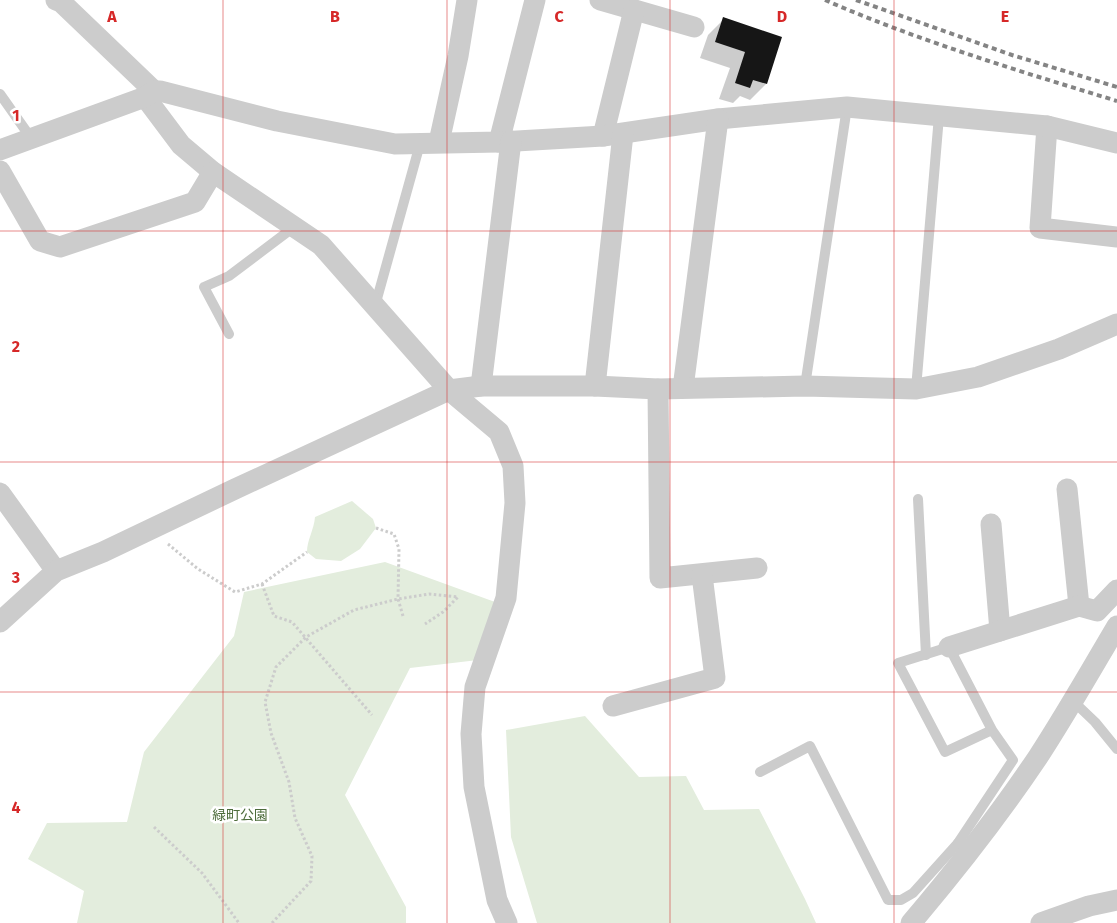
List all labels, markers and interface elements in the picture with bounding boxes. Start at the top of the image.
text: A [106,7,117,26]
text: B [330,7,340,26]
text: C [554,7,564,26]
text: D [777,7,787,26]
text: E [1001,7,1009,26]
text: 1 [12,106,20,125]
text: 2 [12,337,20,356]
text: 3 [11,568,20,587]
text: 4 [11,798,21,817]
park label: 緑町公園 [212,807,268,824]

